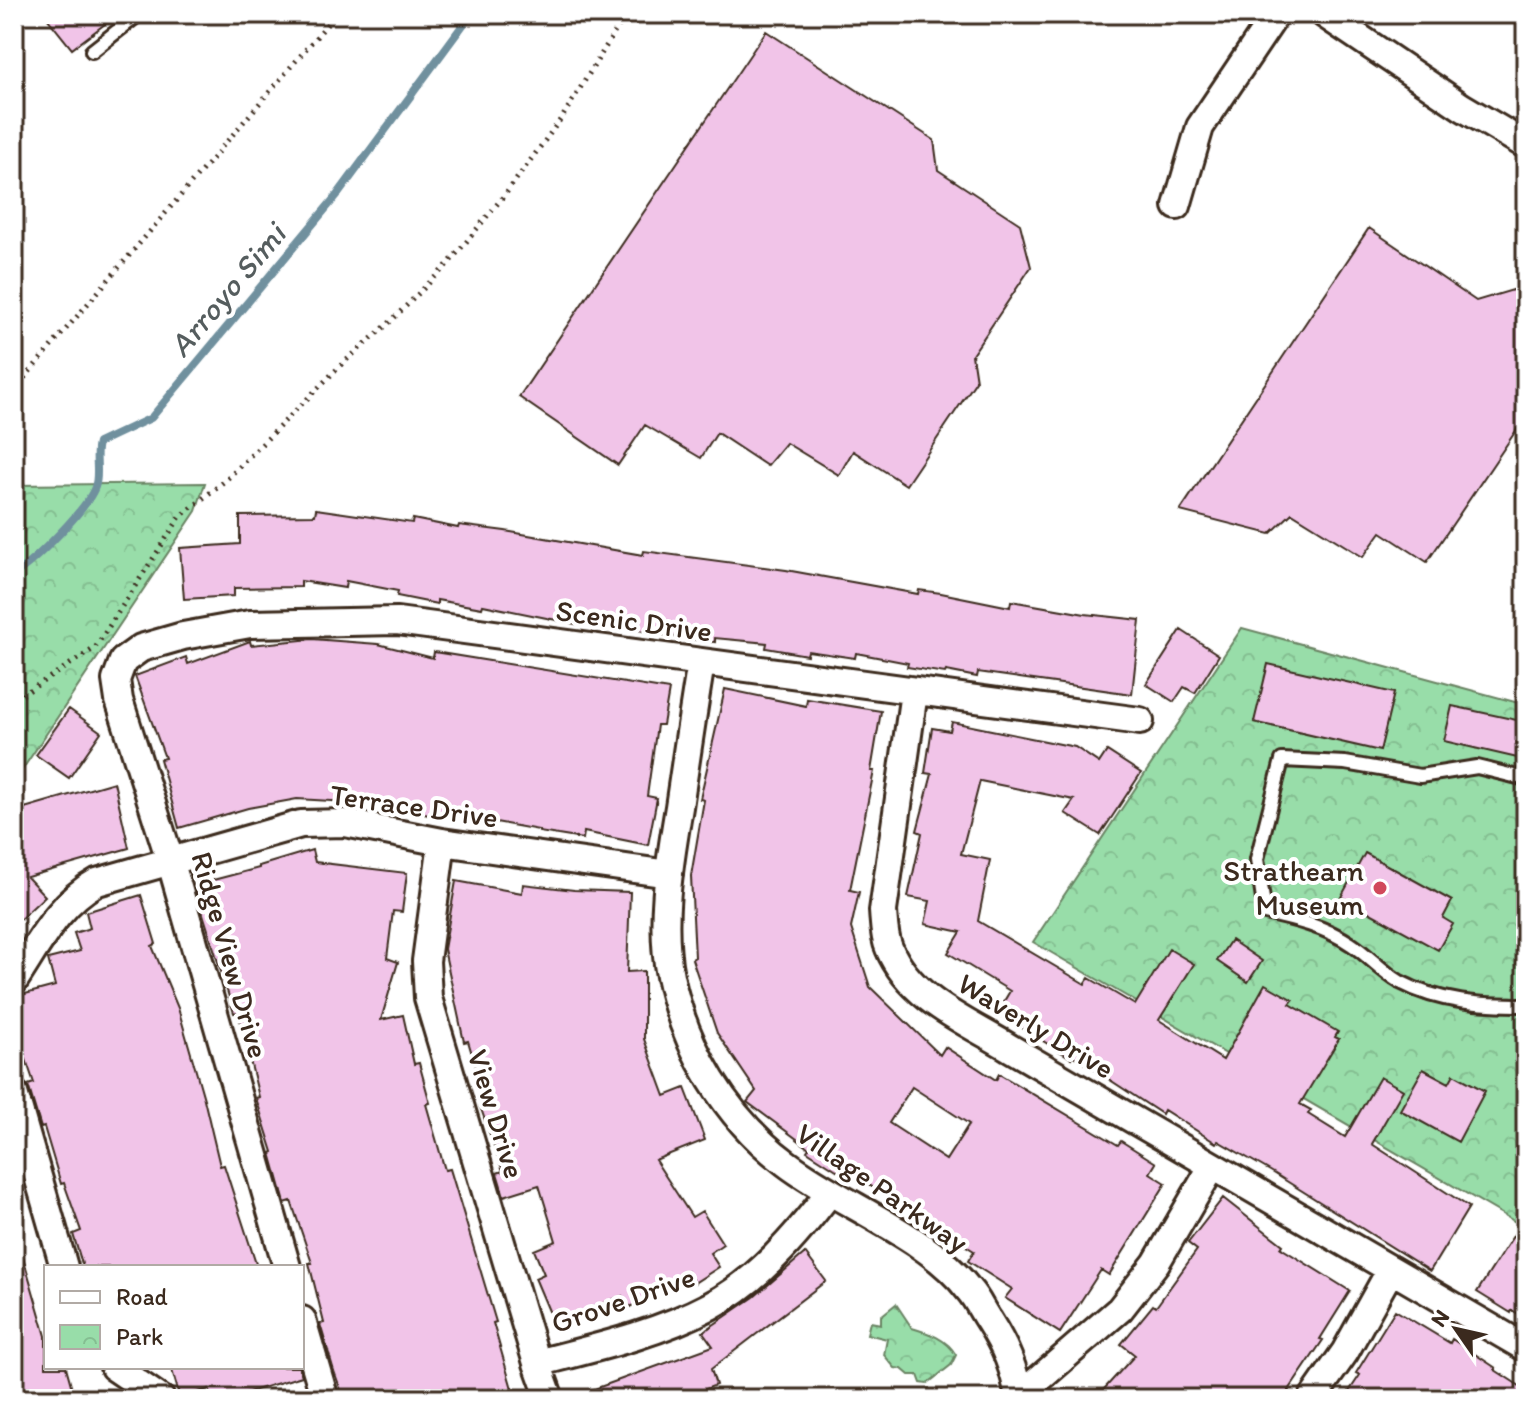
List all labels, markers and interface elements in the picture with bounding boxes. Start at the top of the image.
water label: Arroyo Simi [161,214,295,364]
street label: Scenic Drive [554,591,715,650]
street label: Terrace Drive [328,775,500,836]
street label: Ridge View Drive [183,847,278,1062]
place label: Strathearn Museum [1223,852,1364,923]
marker: Strathearn Museum [1371,879,1389,897]
street label: Waverly Drive [951,964,1121,1087]
street label: View Drive [459,1045,534,1183]
street label: Village Parkway [789,1115,976,1261]
street label: Grove Drive [546,1258,700,1341]
legend [44,1265,304,1369]
text: Road [116,1282,168,1311]
north arrow [1416,1289,1496,1369]
text: N [1424,1304,1455,1332]
text: Park [116,1322,163,1351]

